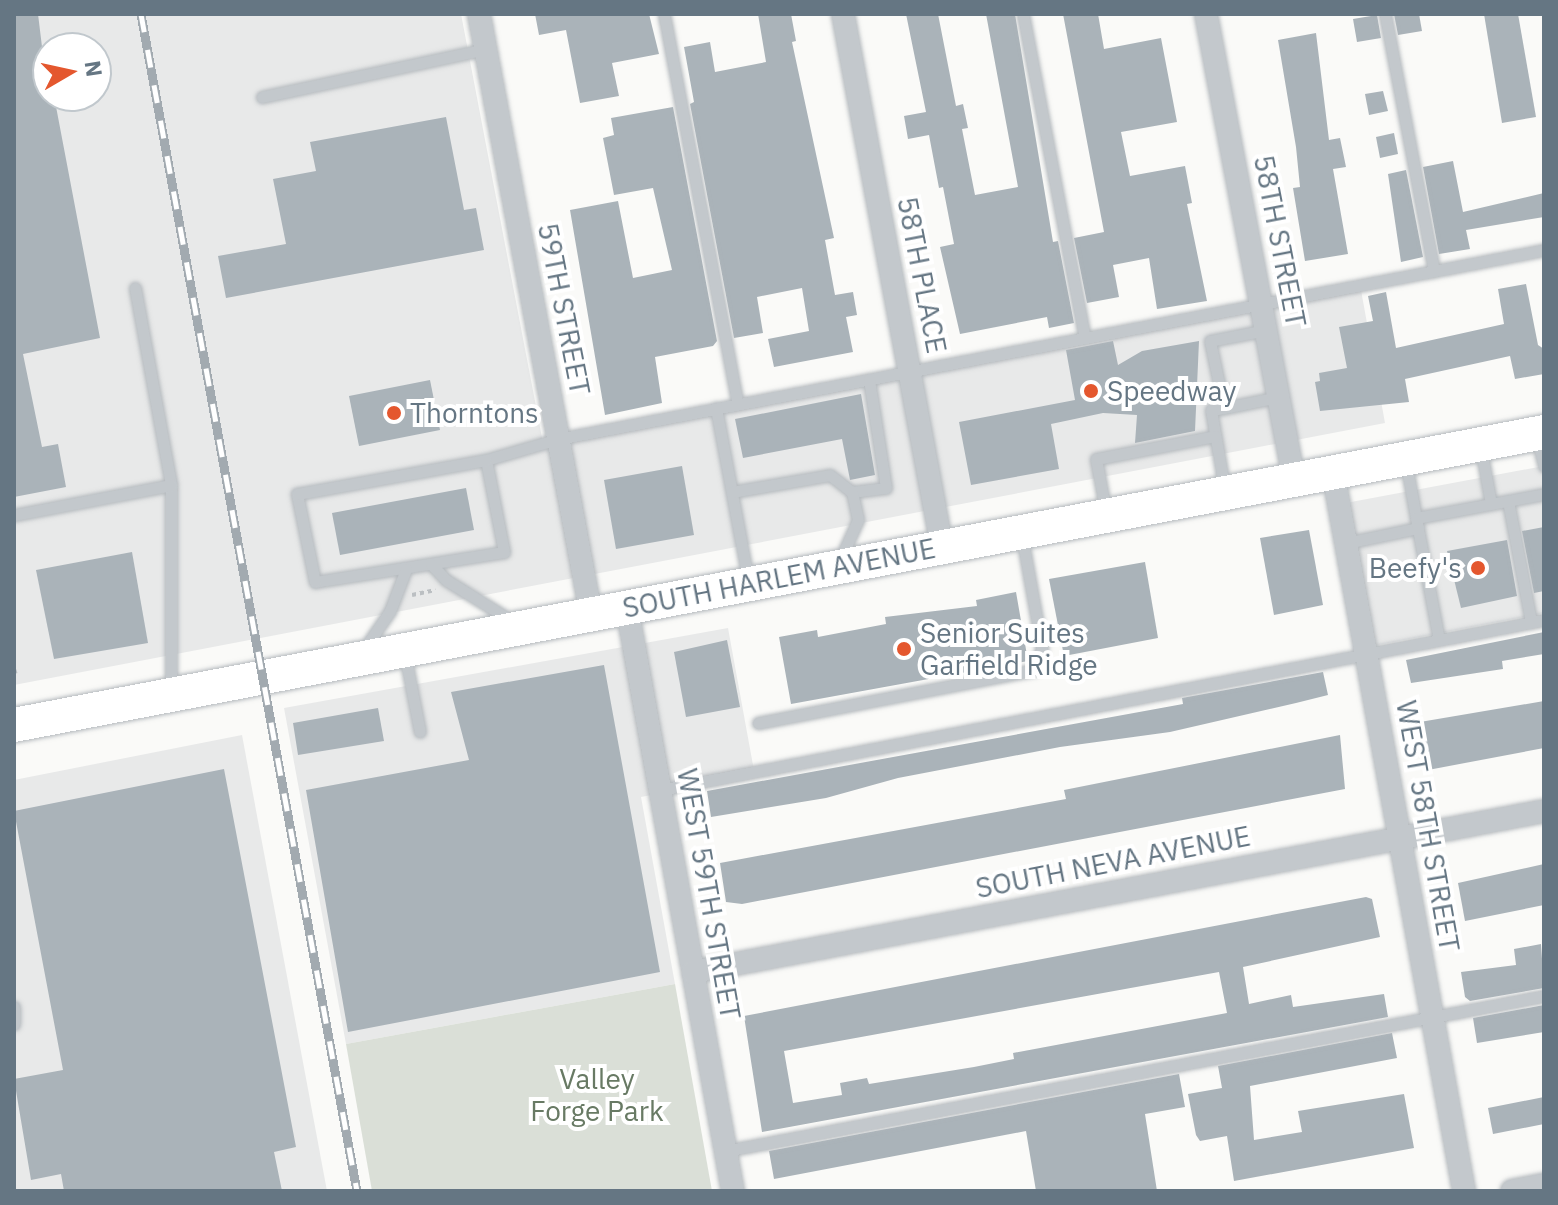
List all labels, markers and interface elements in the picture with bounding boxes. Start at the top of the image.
north arrow [32,32,112,112]
text: N [79,58,110,79]
street label: 58TH STREET [1247,152,1313,330]
street label: 58TH PLACE [890,194,954,356]
street label: 59TH STREET [531,220,597,398]
place label: Speedway [1107,374,1237,408]
marker: Speedway [1082,382,1100,400]
place label: Thorntons [410,396,539,430]
marker: Thorntons [385,404,403,422]
street label: SOUTH HARLEM AVENUE [620,531,938,625]
place label: Beefy's [1369,551,1462,585]
marker: Beefy's [1469,559,1487,577]
place label: Senior Suites Garfield Ridge [920,616,1098,682]
marker: Senior Suites Garfield Ridge [895,640,913,658]
street label: WEST 58TH STREET [1389,698,1467,954]
street label: WEST 59TH STREET [670,766,748,1022]
street label: SOUTH NEVA AVENUE [973,819,1253,905]
park label: Valley Forge Park [530,1062,664,1128]

